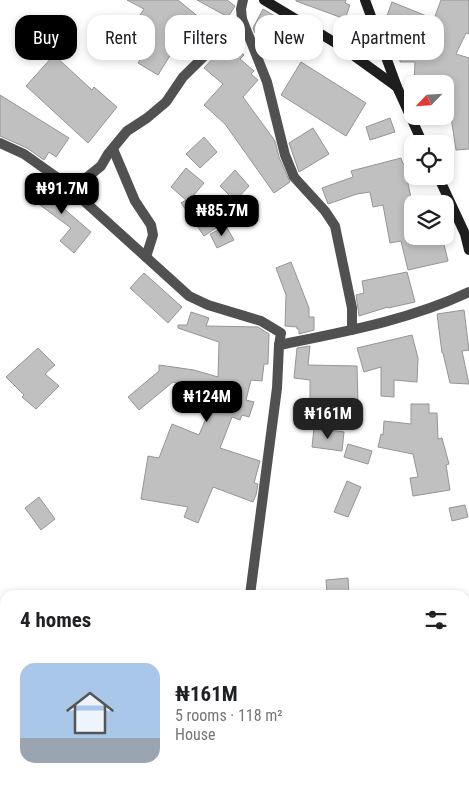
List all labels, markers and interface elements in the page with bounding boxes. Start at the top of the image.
chip: Buy [15,15,77,60]
chip: Rent [87,15,155,60]
chip: Filters [165,15,245,60]
chip: New [255,15,323,60]
chip: Apartment [333,15,444,60]
north arrow [404,75,454,125]
map controls [404,75,454,245]
button: locate [404,135,454,185]
pin: ₦91.7M [21,172,103,215]
text: ₦91.7M [36,179,88,198]
pin: ₦85.7M [181,194,263,237]
button: layers [404,195,454,245]
text: ₦85.7M [196,201,248,220]
pin: ₦124M [172,380,242,423]
text: ₦124M [183,387,231,406]
pin: ₦161M [293,398,363,440]
text: ₦161M [304,404,352,423]
icon: filters [422,606,450,634]
text: 4 homes [20,608,91,632]
text: ₦161M [175,682,238,706]
icon: home [60,683,120,743]
text: 5 rooms · 118 m² [175,706,283,725]
text: House [175,725,215,744]

